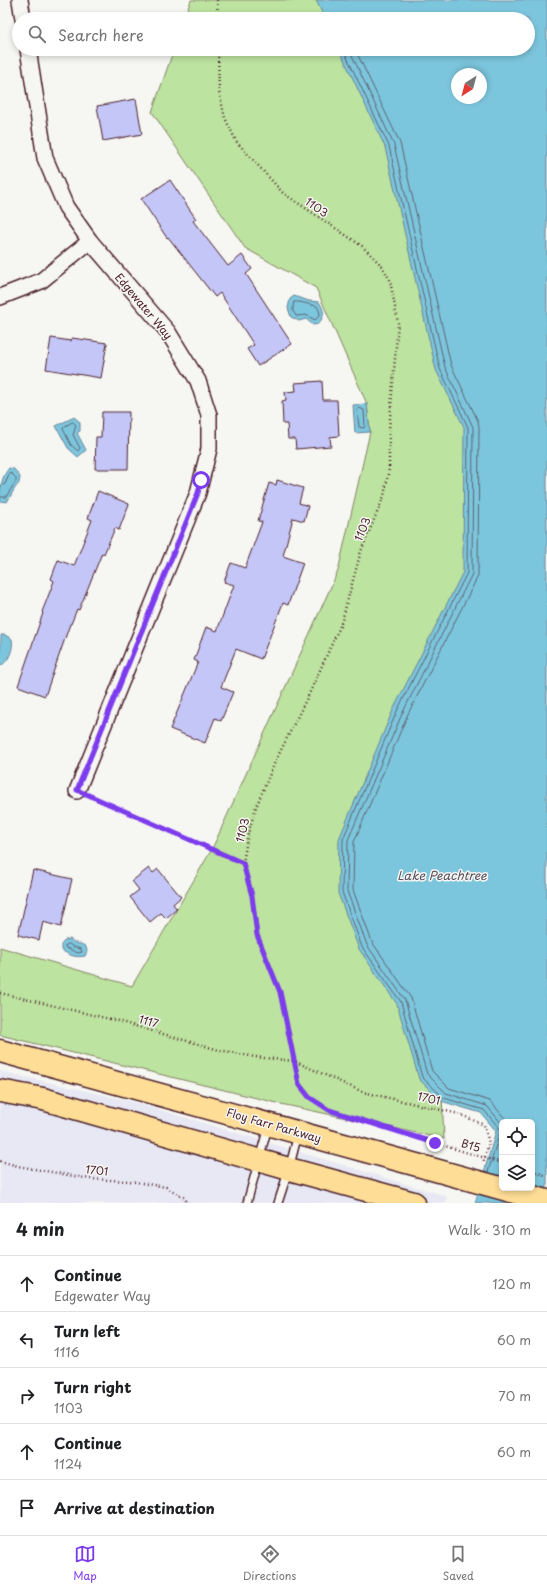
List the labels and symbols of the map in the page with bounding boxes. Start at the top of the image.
north arrow [451,68,487,104]
street label: 1103 [302,193,332,221]
street label: Edgewater Way [111,269,177,343]
route start [192,471,210,489]
street label: 1103 [350,514,374,544]
street label: 1103 [231,816,253,844]
water label: Lake Peachtree [397,866,487,884]
street label: 1117 [137,1010,161,1032]
street label: 1701 [416,1087,442,1109]
street label: Floy Farr Parkway [225,1103,323,1147]
route end [426,1134,444,1152]
street label: B15 [459,1134,483,1156]
street label: 1701 [85,1160,109,1180]

